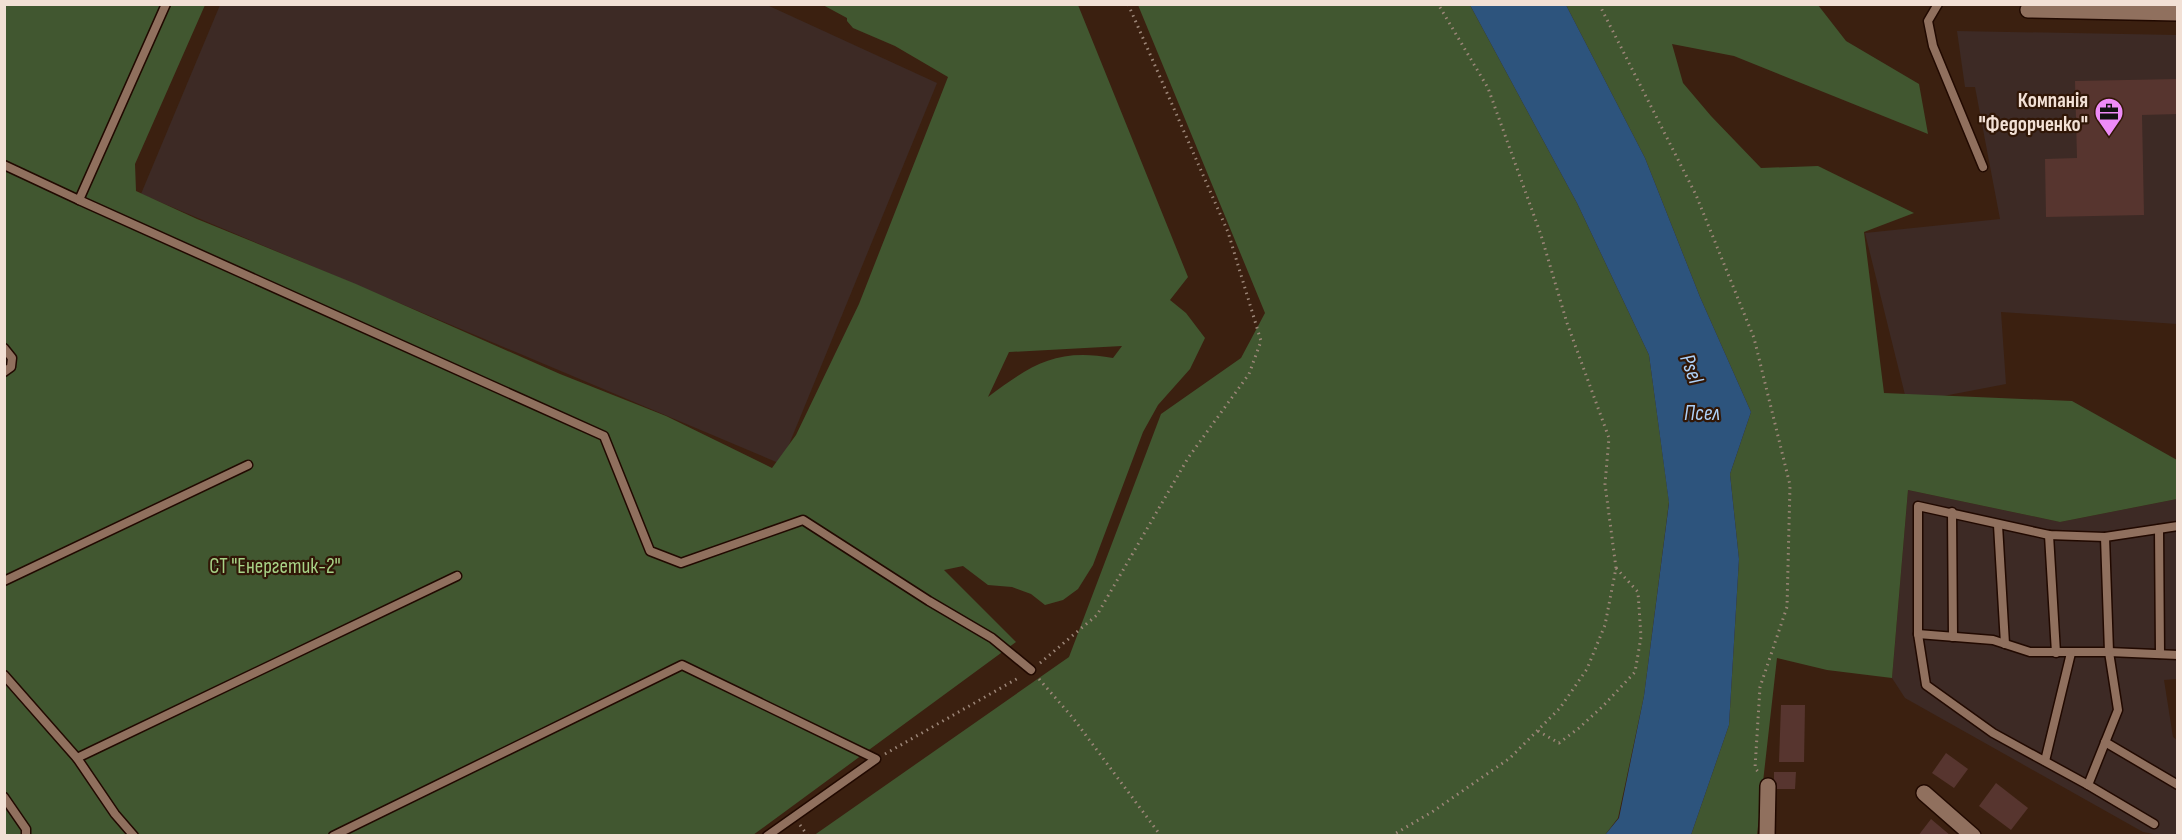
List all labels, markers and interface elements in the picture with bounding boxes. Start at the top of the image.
place label: Компанія "Федорченко" [1978,88,2088,137]
office icon: Компанія "Федорченко" [2093,96,2125,138]
water label: Psel [1673,350,1709,388]
water label: Псел [1684,400,1720,427]
park label: СТ "Енергетик-2" [209,554,341,579]

